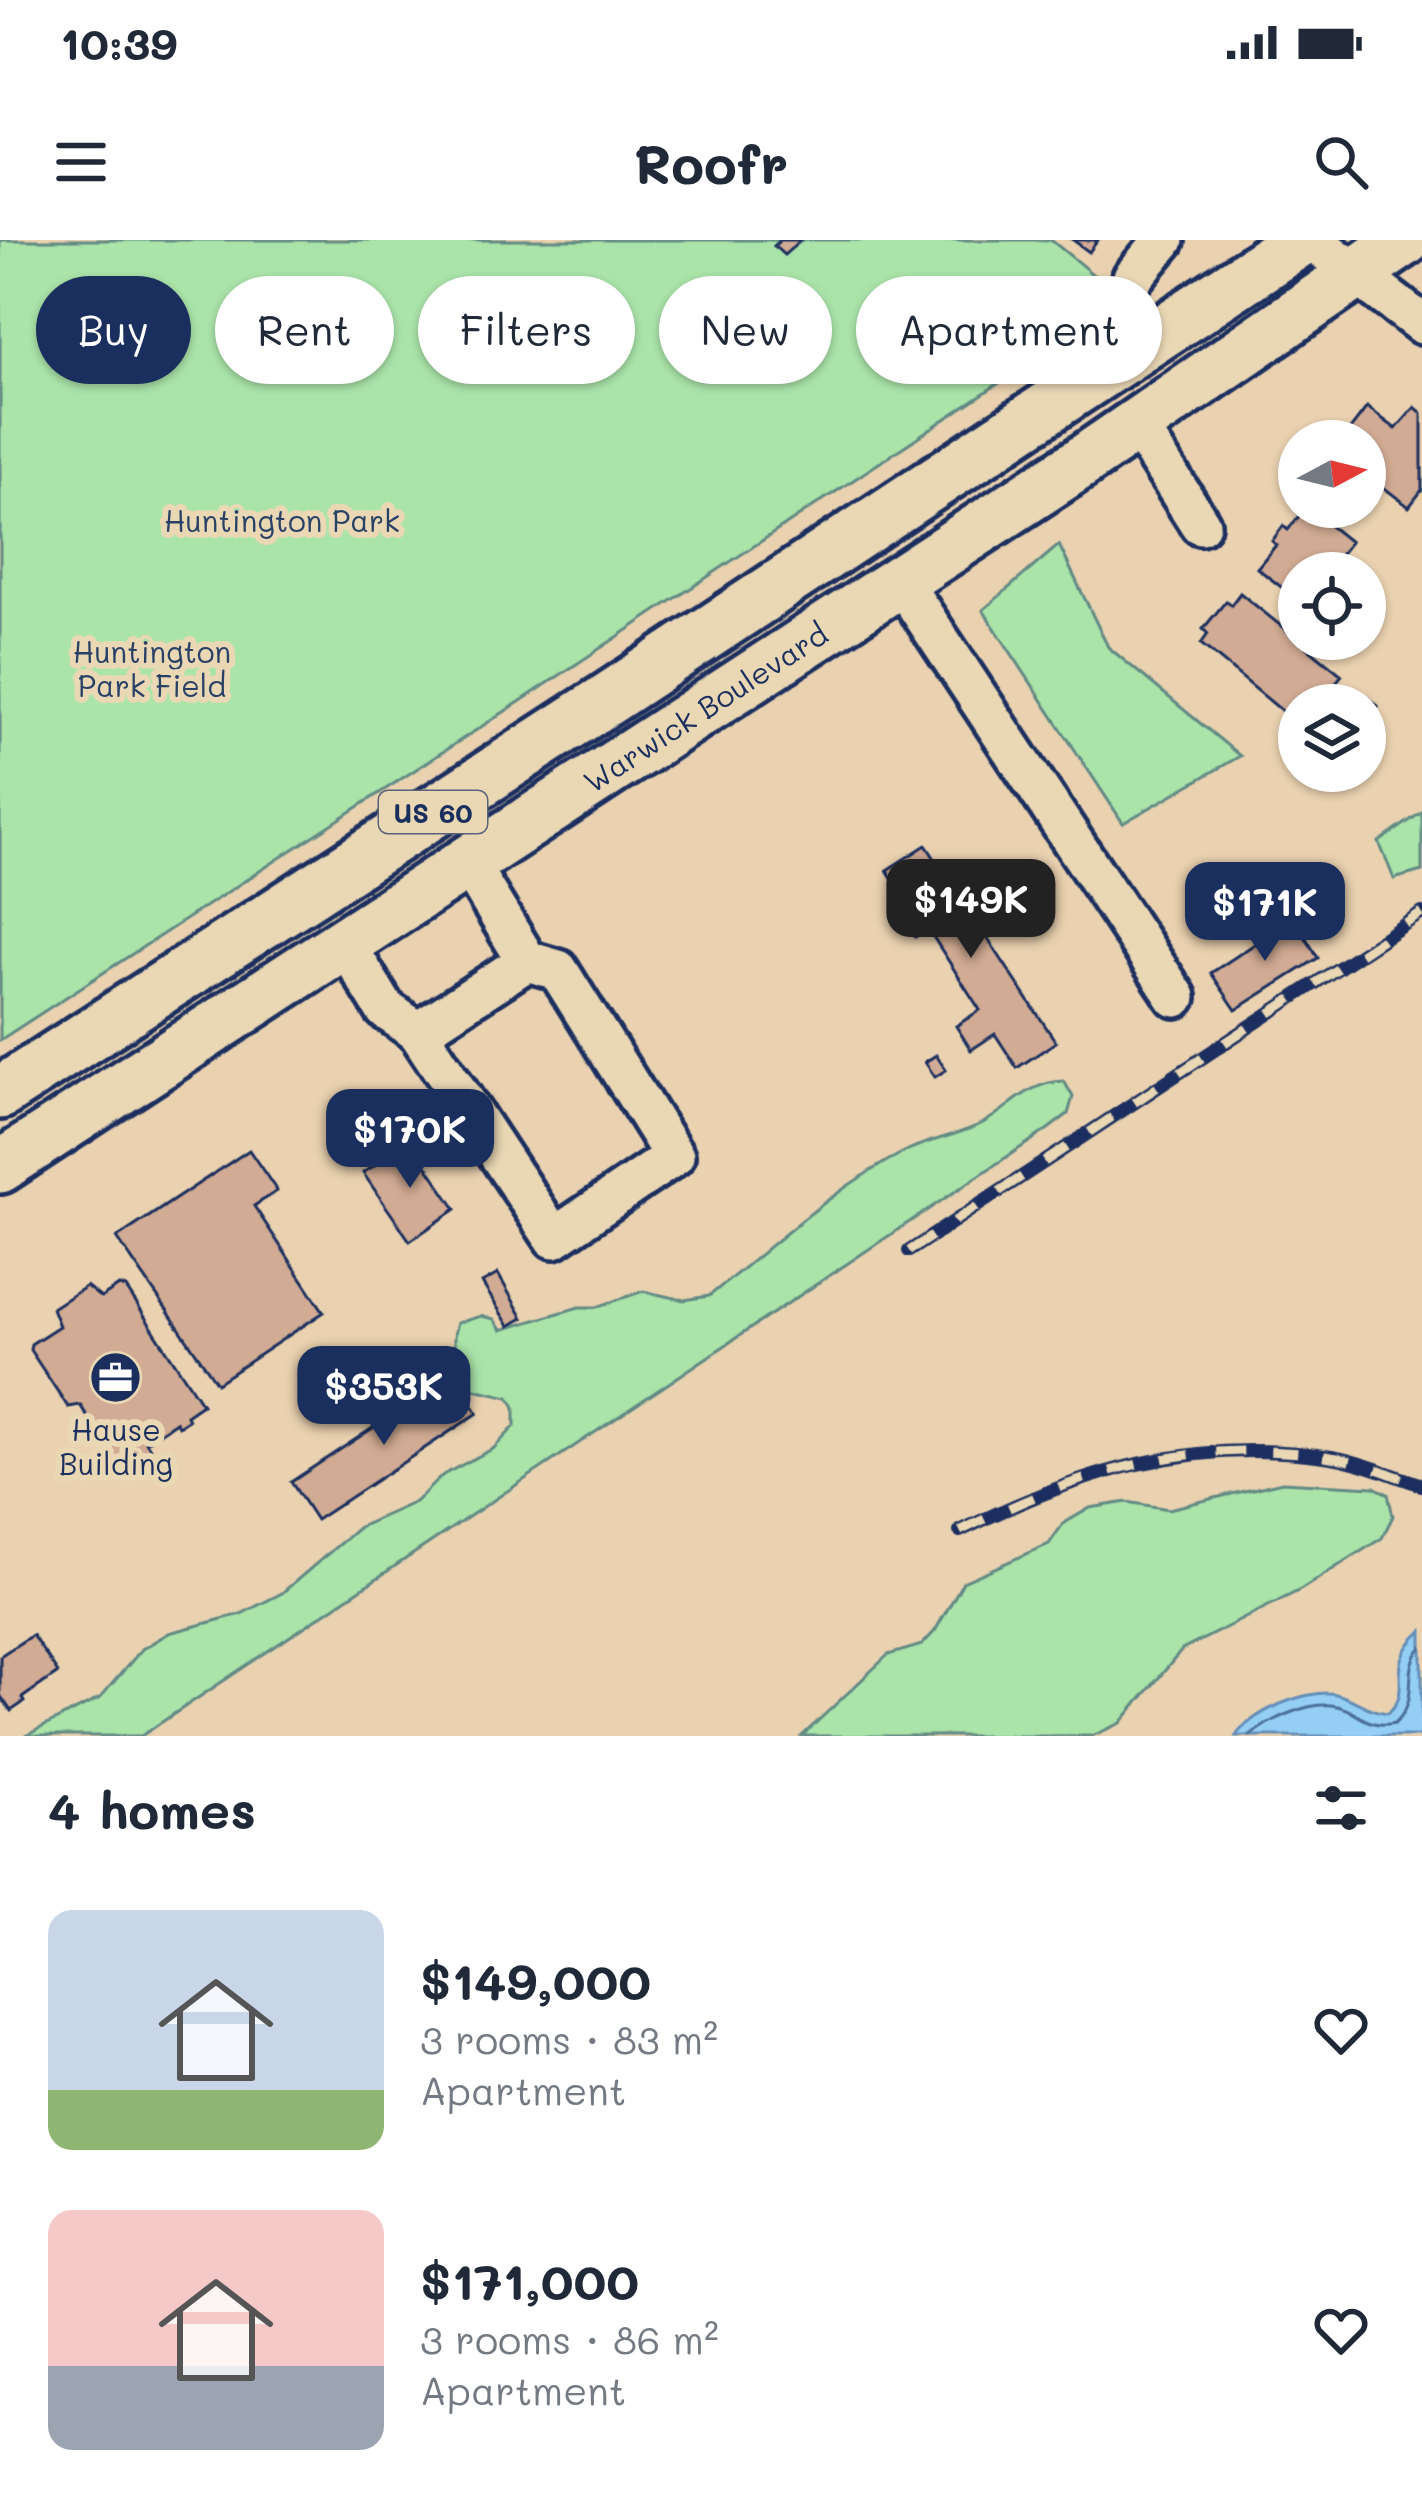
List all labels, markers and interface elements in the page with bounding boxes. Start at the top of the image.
text: 10:39 [60,13,177,71]
text: Roofr [634,127,788,198]
icon: menu [48,129,114,195]
icon: search [1308,129,1374,195]
chip: Buy [36,276,191,384]
chip: Rent [215,276,394,384]
chip: Filters [418,276,635,384]
chip: New [659,276,832,384]
chip: Apartment [856,276,1162,384]
north arrow [1278,420,1386,528]
map controls [1278,420,1386,792]
park label: Huntington Park [164,500,400,540]
button: locate [1278,552,1386,660]
street label: Warwick Boulevard [575,613,835,801]
park label: Huntington Park Field [73,631,231,705]
button: layers [1278,684,1386,792]
road number: US 60 [379,791,487,833]
pin: $149K [887,859,1055,961]
pin: $171K [1181,862,1349,964]
text: $149K [913,872,1029,923]
text: $171K [1212,875,1318,926]
pin: $170K [326,1089,494,1191]
text: $170K [353,1102,467,1153]
pin: $353K [300,1346,468,1448]
office icon: Hause Building [88,1349,144,1405]
text: $353K [324,1359,444,1410]
place label: Hause Building [59,1409,173,1483]
text: 4 homes [48,1775,256,1842]
icon: filters [1308,1775,1374,1841]
text: $149,000 [420,1946,651,2013]
icon: home [144,1958,288,2102]
icon: heart [1308,1997,1374,2063]
text: 3 rooms · 83 m² [420,2013,718,2064]
text: Apartment [420,2064,626,2115]
text: $171,000 [420,2246,639,2313]
icon: home [144,2258,288,2402]
icon: heart [1308,2297,1374,2363]
text: 3 rooms · 86 m² [420,2313,719,2364]
text: Apartment [420,2364,626,2415]

